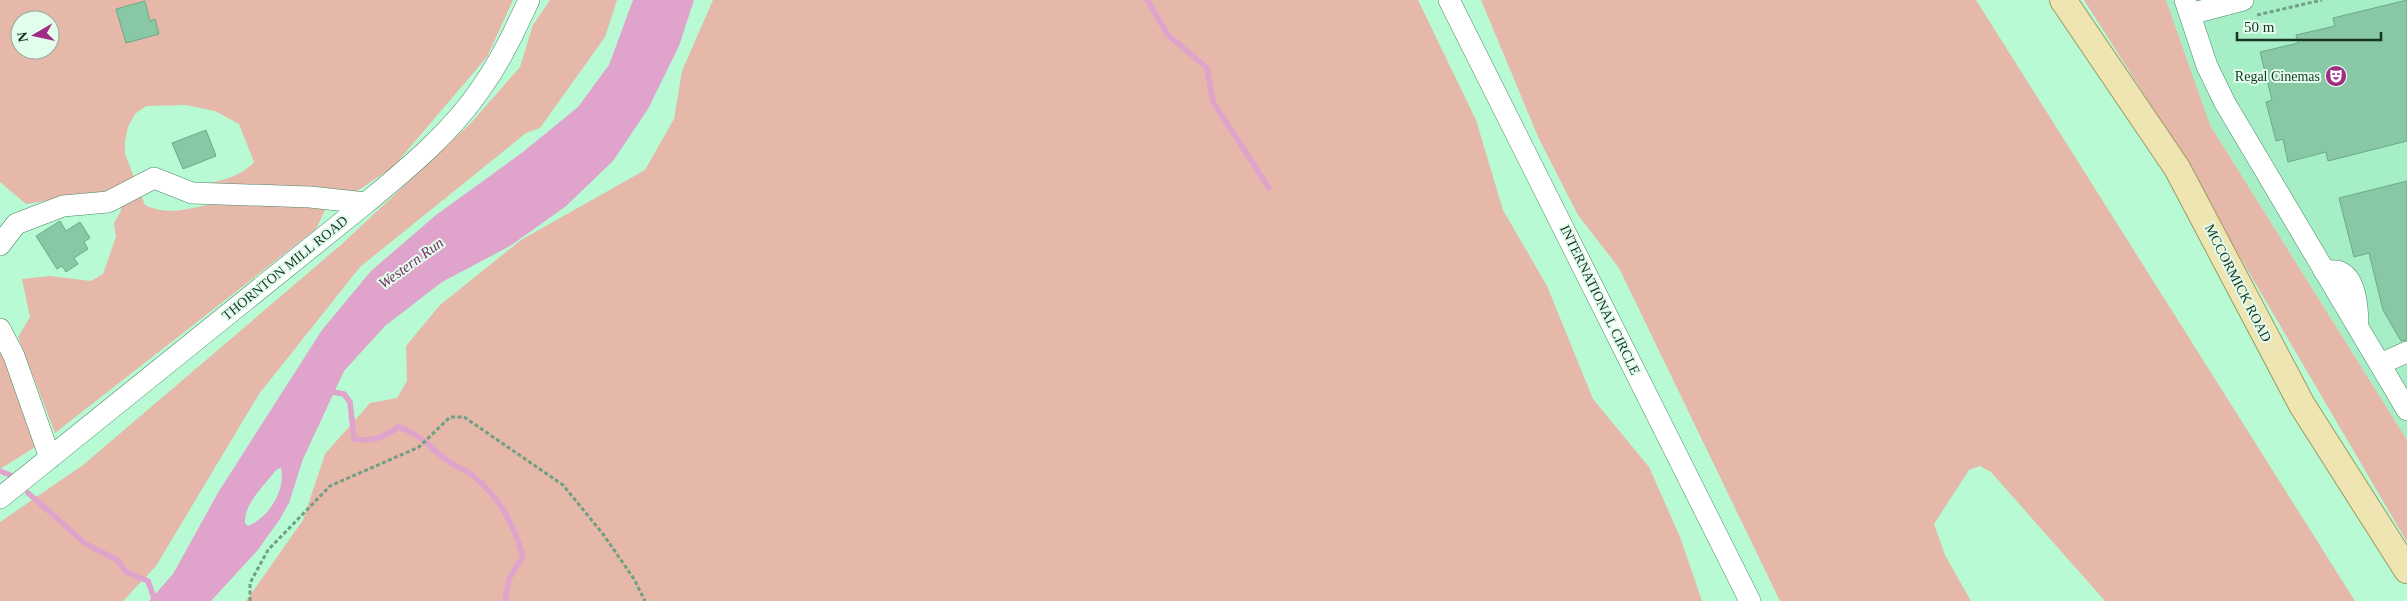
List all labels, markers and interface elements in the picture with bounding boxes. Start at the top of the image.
north arrow [10,10,60,60]
scale bar [2237,10,2381,42]
text: 50 m [2244,19,2275,35]
text: N [14,31,31,43]
theatre icon: Regal Cinemas [2324,64,2348,88]
place label: Regal Cinemas [2235,69,2320,84]
street label: THORNTON MILL ROAD [219,213,351,323]
street label: MCCORMICK ROAD [2202,222,2274,344]
street label: INTERNATIONAL CIRCLE [1557,223,1643,377]
water label: Western Run [376,234,446,292]

